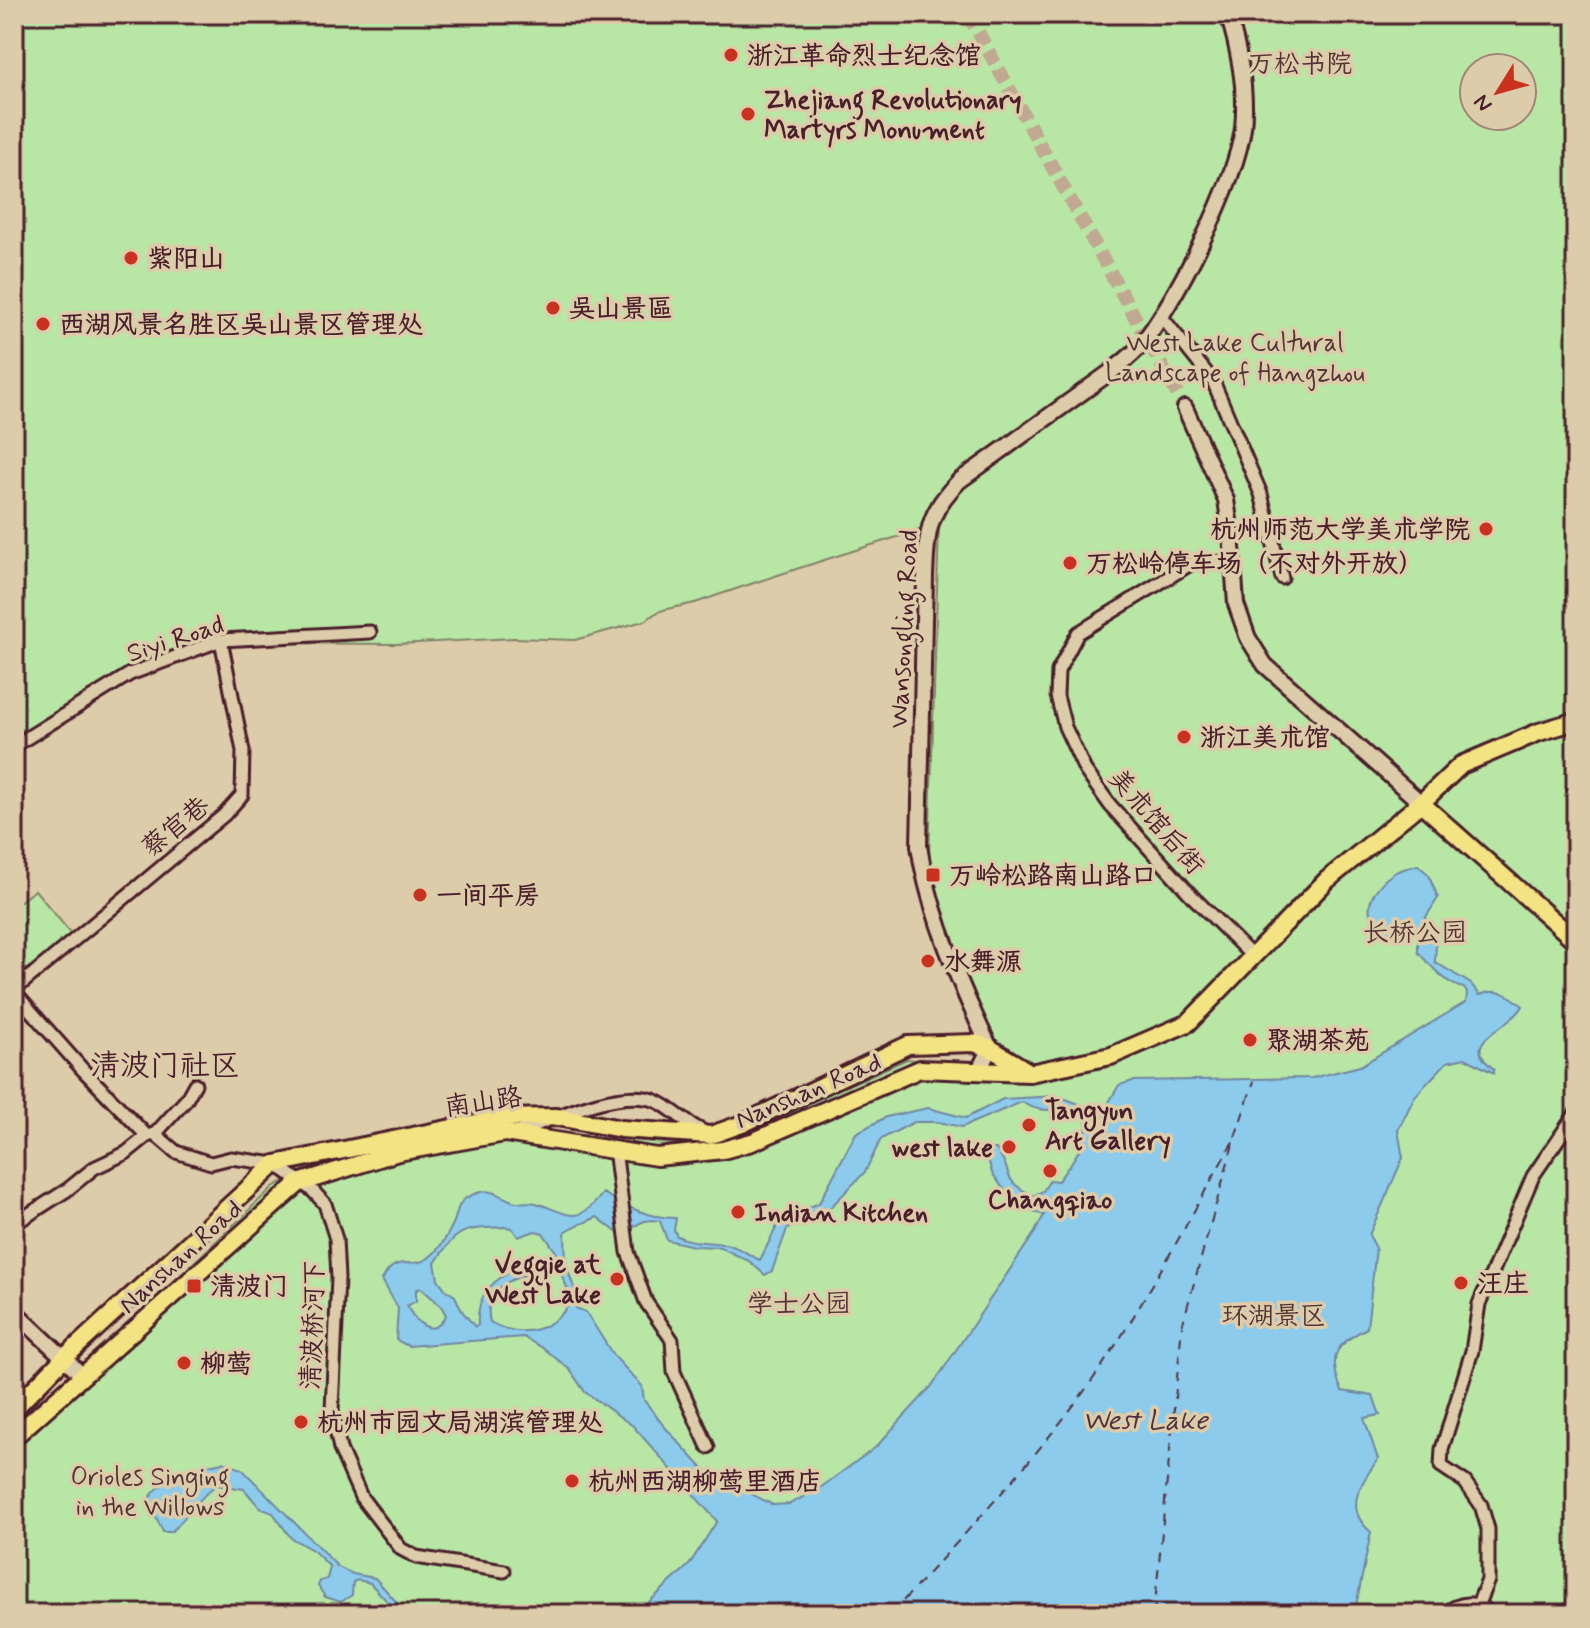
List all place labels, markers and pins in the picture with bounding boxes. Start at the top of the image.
place label: 浙江革命烈士纪念馆 [747,40,981,74]
marker: 浙江革命烈士纪念馆 [722,46,740,64]
place label: Zhejiang Revolutionary Martyrs Monument [764,84,1021,148]
marker: Zhejiang Revolutionary Martyrs Monument [739,105,757,123]
place label: 紫阳山 [147,243,225,277]
marker: 紫阳山 [122,249,140,267]
place label: 吳山景區 [569,293,673,327]
marker: 吳山景區 [544,299,562,317]
place label: 西湖风景名胜区吴山景区管理处 [59,309,423,343]
marker: 西湖风景名胜区吴山景区管理处 [34,315,52,333]
place label: 杭州师范大学美术学院 [1210,514,1470,548]
marker: 杭州师范大学美术学院 [1477,520,1495,538]
place label: 万松岭停车场（不对外开放） [1086,548,1424,582]
marker: 万松岭停车场（不对外开放） [1061,554,1079,572]
place label: 浙江美术馆 [1200,722,1330,756]
marker: 浙江美术馆 [1175,728,1193,746]
place label: 万岭松路南山路口 [949,860,1157,894]
marker: 万岭松路南山路口 [924,866,942,884]
place label: 一间平房 [436,880,540,914]
marker: 一间平房 [411,886,429,904]
place label: 水舞源 [944,946,1022,980]
marker: 水舞源 [919,952,937,970]
place label: 聚湖茶苑 [1266,1025,1370,1059]
marker: 聚湖茶苑 [1241,1031,1259,1049]
place label: Tangyun Art Gallery [1045,1095,1171,1159]
marker: Tangyun Art Gallery [1020,1116,1038,1134]
place label: west lake [891,1132,993,1166]
marker: west lake [1000,1138,1018,1156]
marker: Changqiao [1041,1162,1059,1180]
place label: Changqiao [988,1184,1112,1219]
place label: Indian Kitchen [754,1197,928,1231]
marker: Indian Kitchen [729,1203,747,1221]
place label: Veggie at West Lake [484,1249,602,1313]
place label: 汪庄 [1477,1268,1529,1302]
marker: Veggie at West Lake [608,1270,626,1288]
place label: 清波门 [210,1271,288,1305]
marker: 汪庄 [1452,1274,1470,1292]
marker: 清波门 [185,1277,203,1295]
place label: 柳莺 [200,1348,252,1382]
marker: 柳莺 [175,1354,193,1372]
place label: 杭州市园文局湖滨管理处 [317,1407,603,1441]
marker: 杭州市园文局湖滨管理处 [292,1413,310,1431]
place label: 杭州西湖柳莺里酒店 [588,1466,822,1500]
marker: 杭州西湖柳莺里酒店 [563,1472,581,1490]

